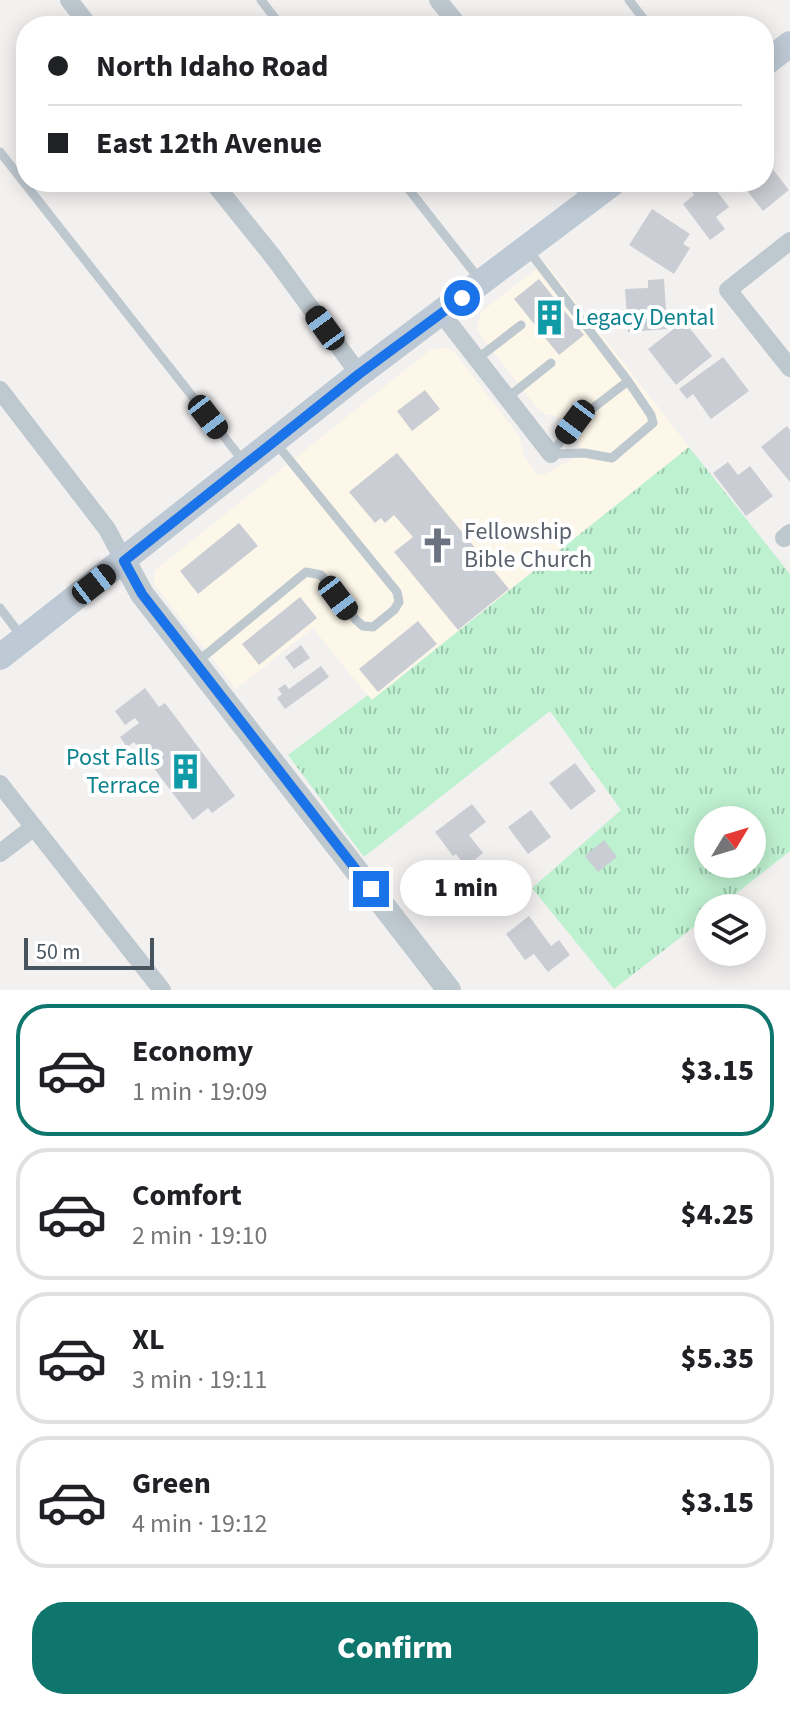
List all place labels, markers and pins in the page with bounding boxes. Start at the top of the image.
building icon: Legacy Dental [530,298,568,336]
place label: Legacy Dental [575,300,715,335]
place label: Fellowship Bible Church [464,514,592,577]
church icon: Fellowship Bible Church [419,526,457,564]
place label: Post Falls Terrace [66,740,160,803]
building icon: Post Falls Terrace [167,752,205,790]

